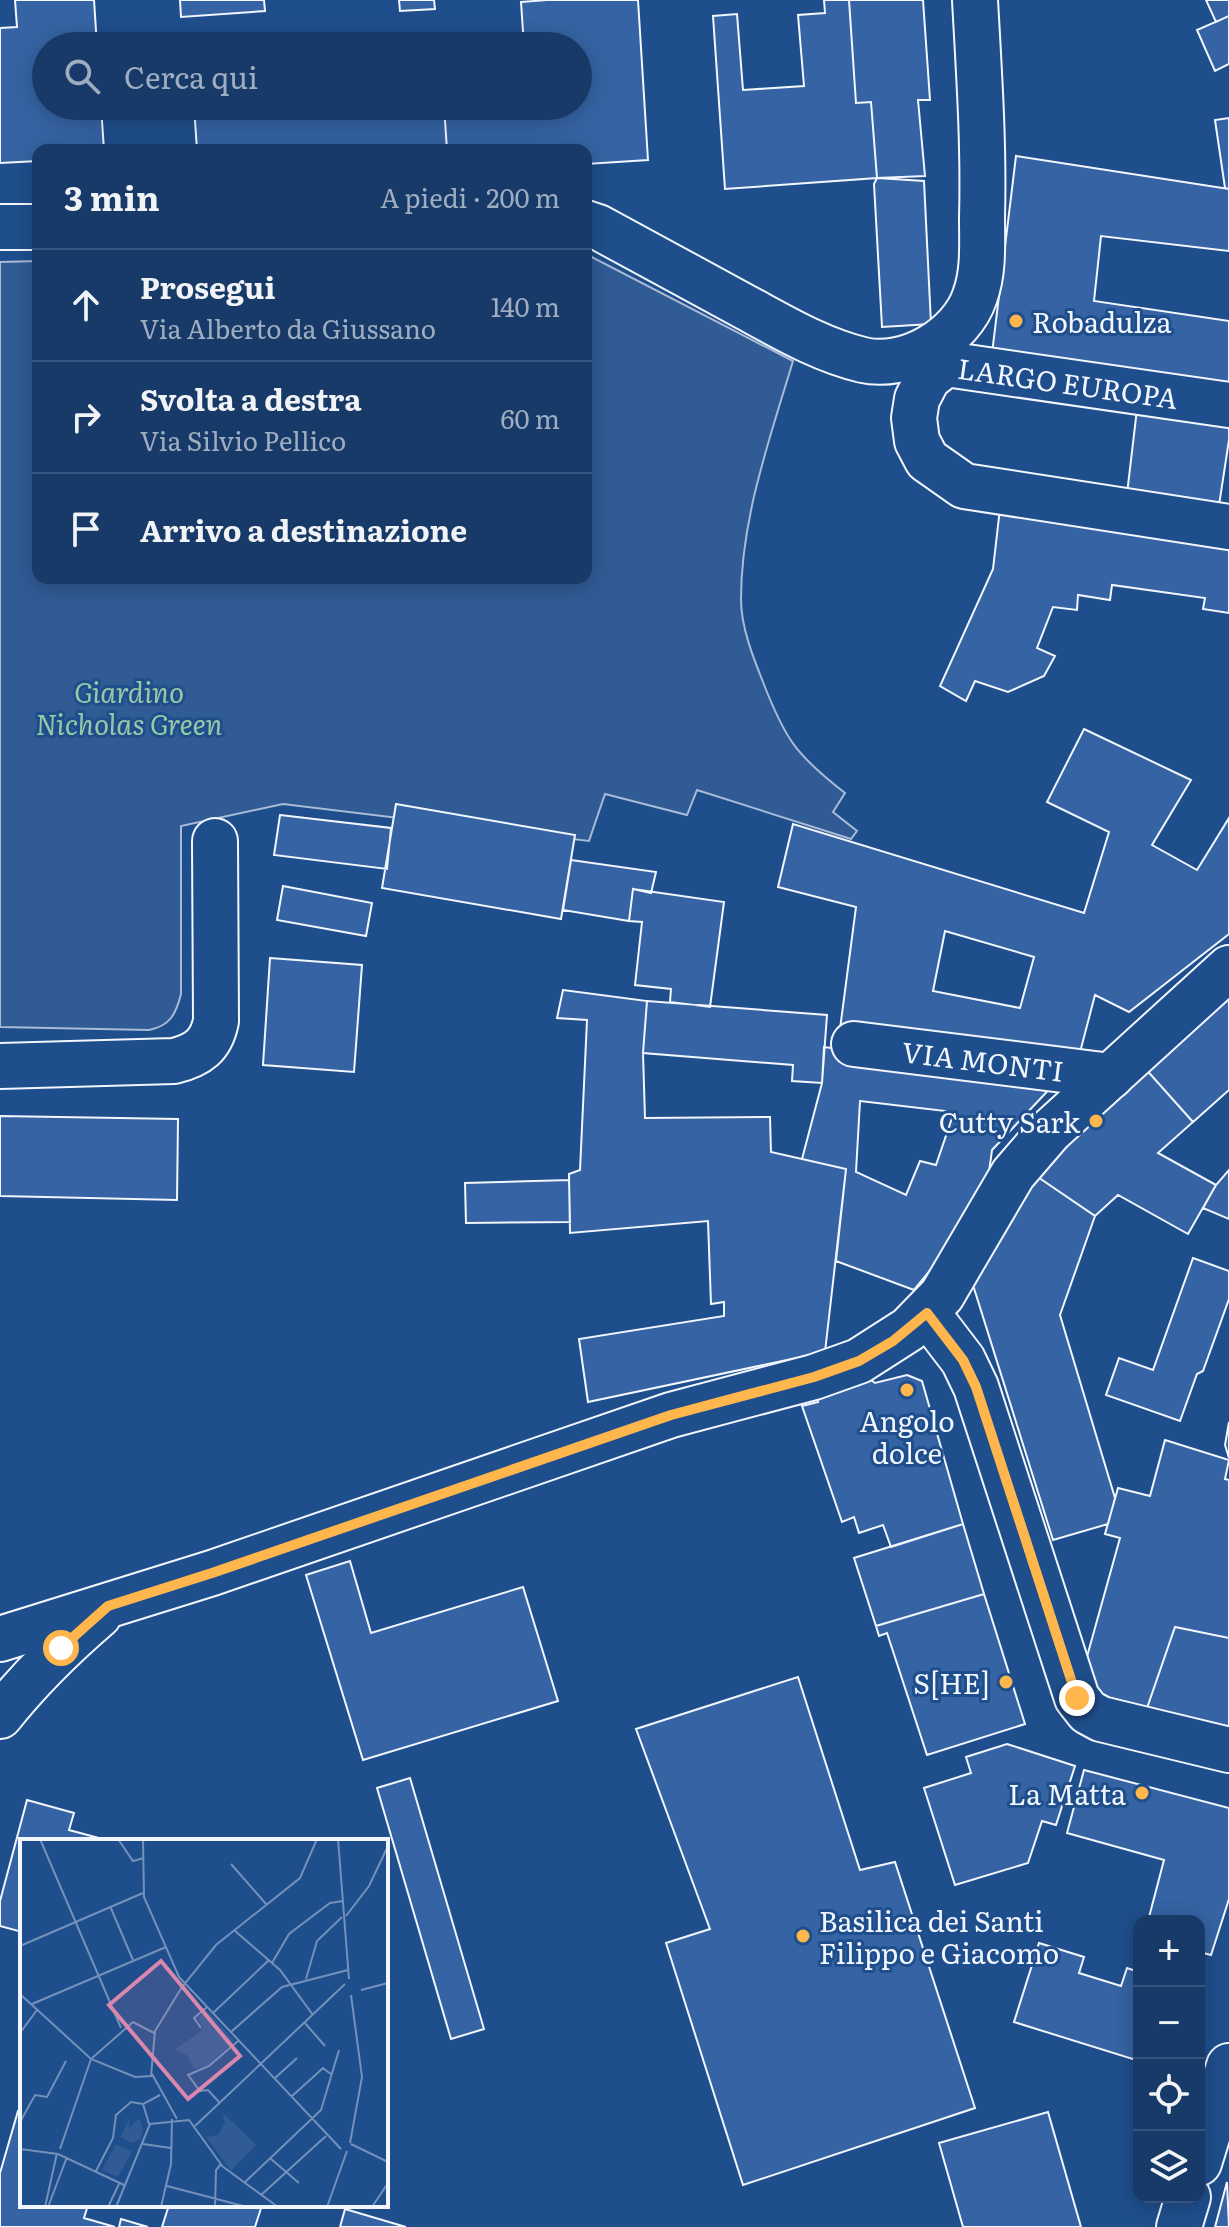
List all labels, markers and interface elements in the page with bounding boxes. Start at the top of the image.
search box [32,32,592,120]
icon: search [60,54,104,98]
text: Cerca qui [124,54,258,98]
text: 3 min [64,171,160,221]
text: A piedi · 200 m [380,177,560,216]
text: Prosegui [140,264,275,308]
icon: ahead [64,283,108,327]
text: 140 m [491,286,560,325]
place label: Robadulza [1032,300,1172,342]
text: Via Alberto da Giussano [140,308,436,347]
marker: Robadulza [1007,312,1025,330]
street label: LARGO EUROPA [955,346,1181,418]
text: Svolta a destra [140,376,362,420]
icon: right [64,395,108,439]
text: 60 m [501,398,560,437]
text: Via Silvio Pellico [140,420,346,459]
icon: arrive [64,507,108,551]
text: Arrivo a destinazione [140,507,467,551]
park label: Giardino Nicholas Green [35,670,223,744]
street label: VIA MONTI [900,1029,1066,1091]
place label: Cutty Sark [939,1100,1081,1142]
marker: Cutty Sark [1087,1112,1105,1130]
marker: Angolo dolce [898,1381,916,1399]
place label: Angolo dolce [859,1399,955,1473]
route start [43,1630,79,1666]
place label: S[HE] [913,1661,990,1703]
marker: S[HE] [997,1673,1015,1691]
route end [1059,1680,1095,1716]
place label: La Matta [1008,1772,1126,1814]
marker: La Matta [1133,1784,1151,1802]
inset map [20,1839,388,2207]
place label: Basilica dei Santi Filippo e Giacomo [819,1899,1059,1973]
map controls [1133,1915,1205,2203]
button: + [1133,1915,1205,1987]
marker: Basilica dei Santi Filippo e Giacomo [794,1927,812,1945]
button: − [1133,1987,1205,2059]
button: locate [1133,2059,1205,2131]
button: layers [1133,2131,1205,2203]

